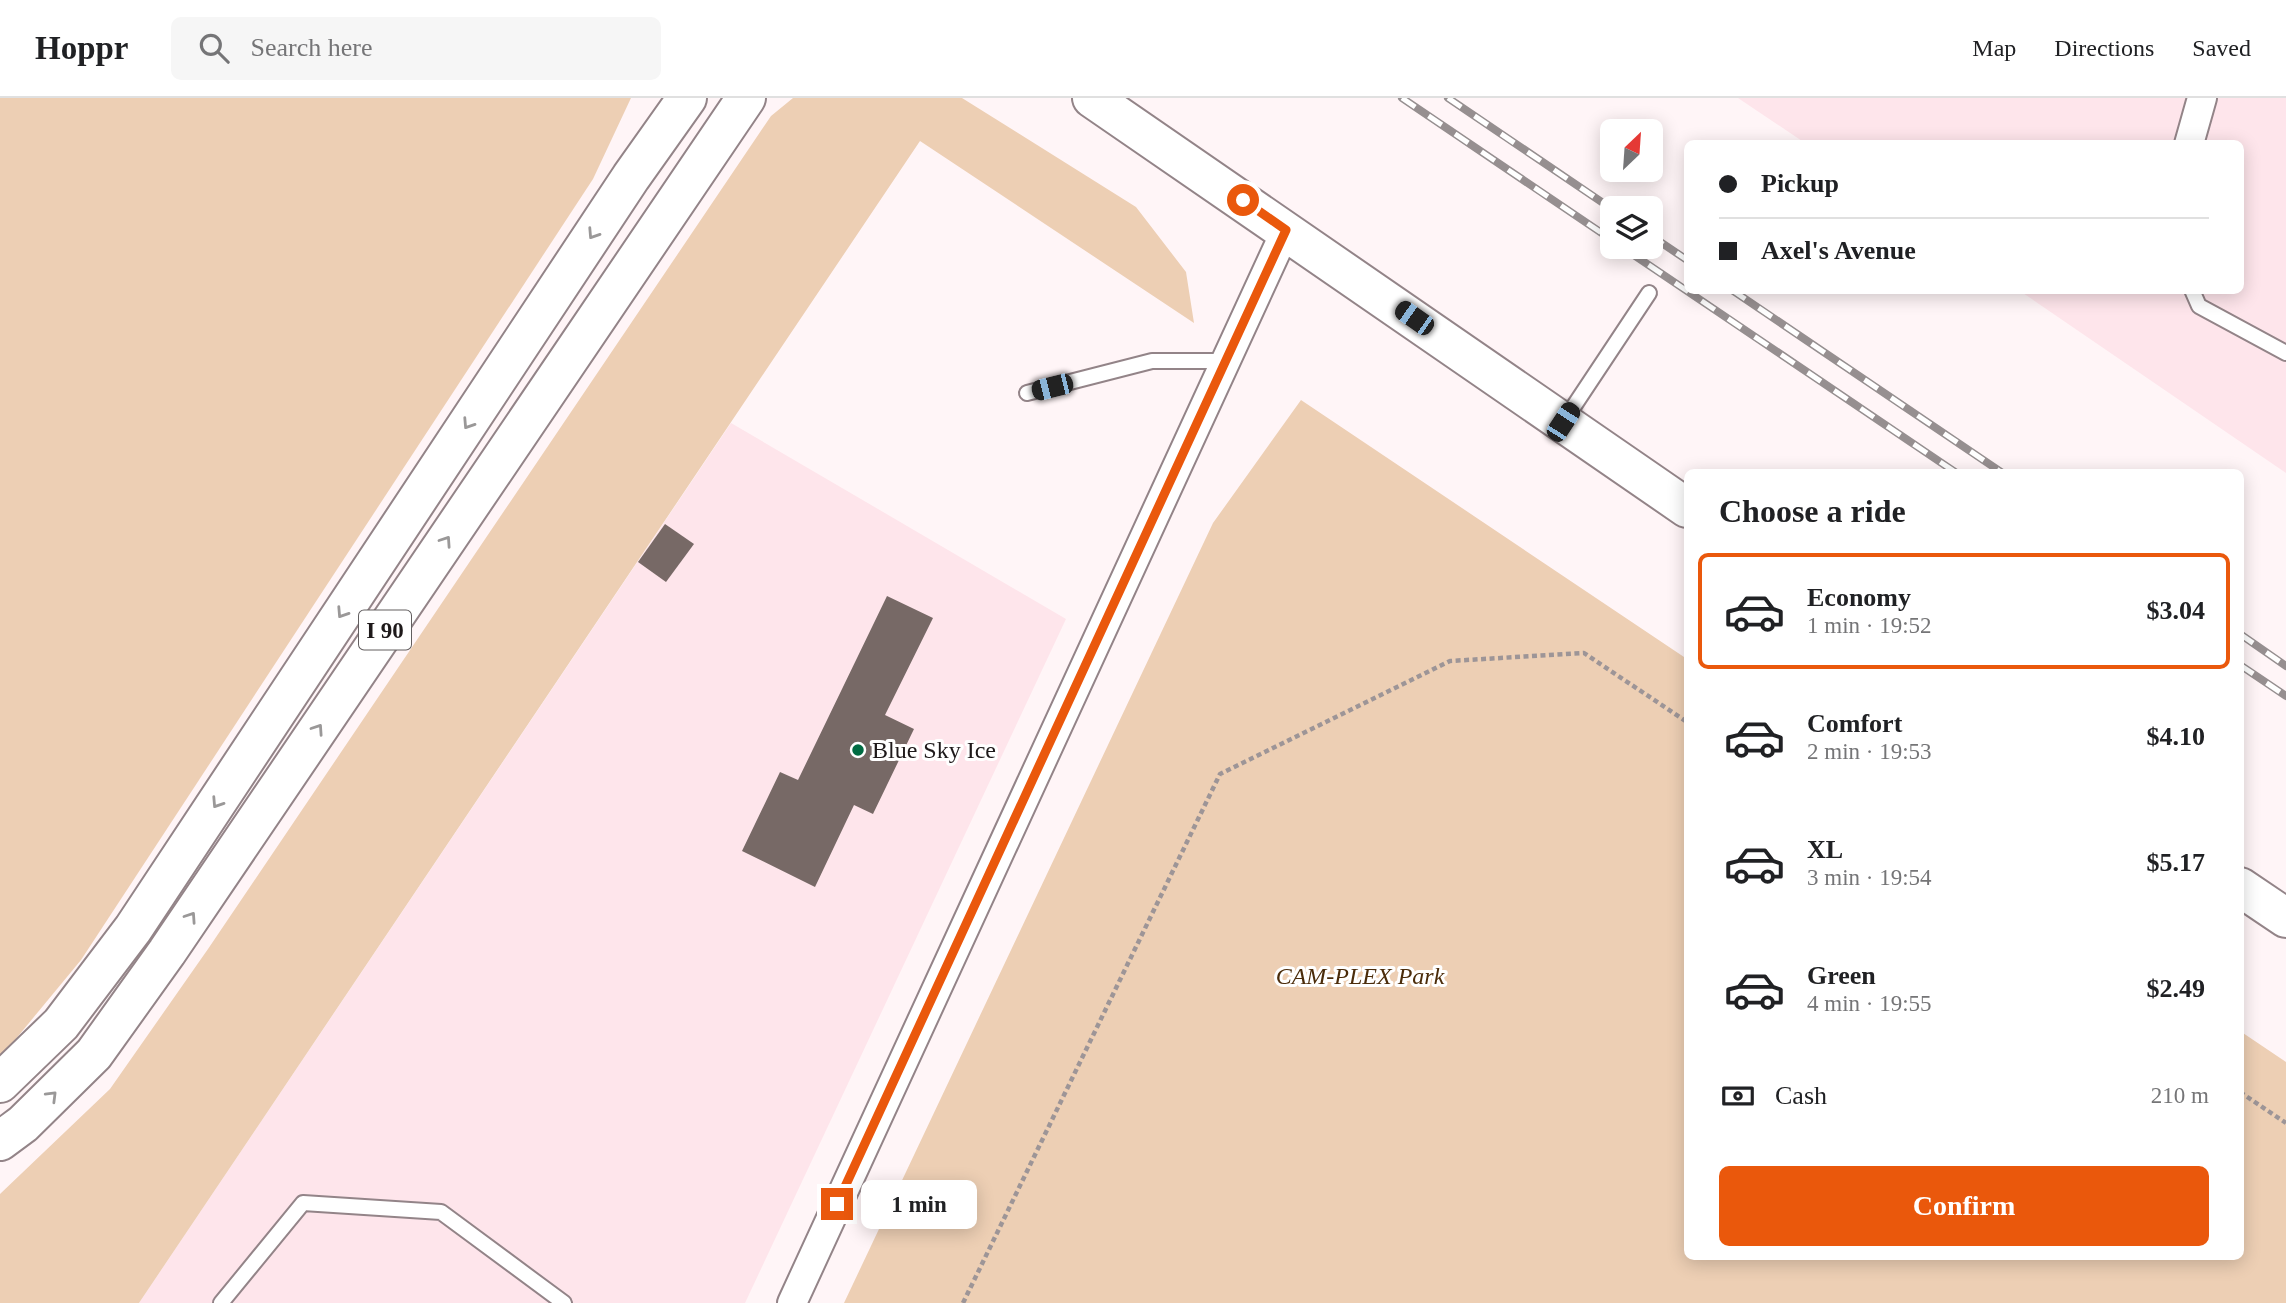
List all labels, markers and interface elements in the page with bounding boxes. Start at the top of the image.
search box [171,17,661,80]
icon: search [195,29,233,67]
text: Hoppr [35,30,129,66]
text: Search here [251,33,373,62]
text: Map [1972,35,2016,61]
text: Directions [2054,35,2154,61]
text: Saved [2192,35,2251,61]
north arrow [1600,119,1662,182]
map controls [1600,119,1663,259]
text: Pickup [1761,169,1839,198]
route start [1227,184,1259,216]
button: layers [1600,196,1663,259]
one-way arrow [589,226,602,239]
text: Axel's Avenue [1761,236,1916,265]
car [1391,297,1438,339]
car [1030,372,1075,402]
car [1543,399,1584,445]
one-way arrow [463,416,476,429]
text: Choose a ride [1719,493,1906,529]
one-way arrow [438,535,451,548]
icon: car [1723,580,1786,643]
text: Economy [1807,583,1911,612]
text: $3.04 [2147,596,2205,625]
one-way arrow [338,606,351,619]
road number: I 90 [359,610,411,650]
text: 1 min · 19:52 [1807,613,1932,638]
icon: car [1723,706,1786,769]
text: Comfort [1807,709,1902,738]
text: $4.10 [2147,722,2205,751]
one-way arrow [310,724,322,737]
place label: Blue Sky Ice [872,737,996,763]
text: 2 min · 19:53 [1807,739,1932,764]
marker: Blue Sky Ice [850,742,866,758]
one-way arrow [213,795,225,808]
icon: car [1723,832,1786,895]
text: XL [1807,835,1843,864]
text: $5.17 [2147,848,2205,877]
text: 3 min · 19:54 [1807,865,1932,890]
one-way arrow [182,912,195,925]
icon: car [1723,958,1786,1021]
text: Green [1807,961,1876,990]
park label: CAM-PLEX Park [1276,963,1445,989]
text: $2.49 [2147,974,2205,1003]
text: 4 min · 19:55 [1807,991,1932,1016]
icon: cash [1719,1077,1757,1115]
text: Cash [1775,1081,1827,1110]
text: 210 m [2151,1083,2209,1108]
one-way arrow [43,1092,56,1105]
button: Confirm [1719,1166,2209,1246]
callout: 1 min [862,1180,977,1228]
route end [821,1188,853,1220]
text: 1 min [891,1192,947,1217]

